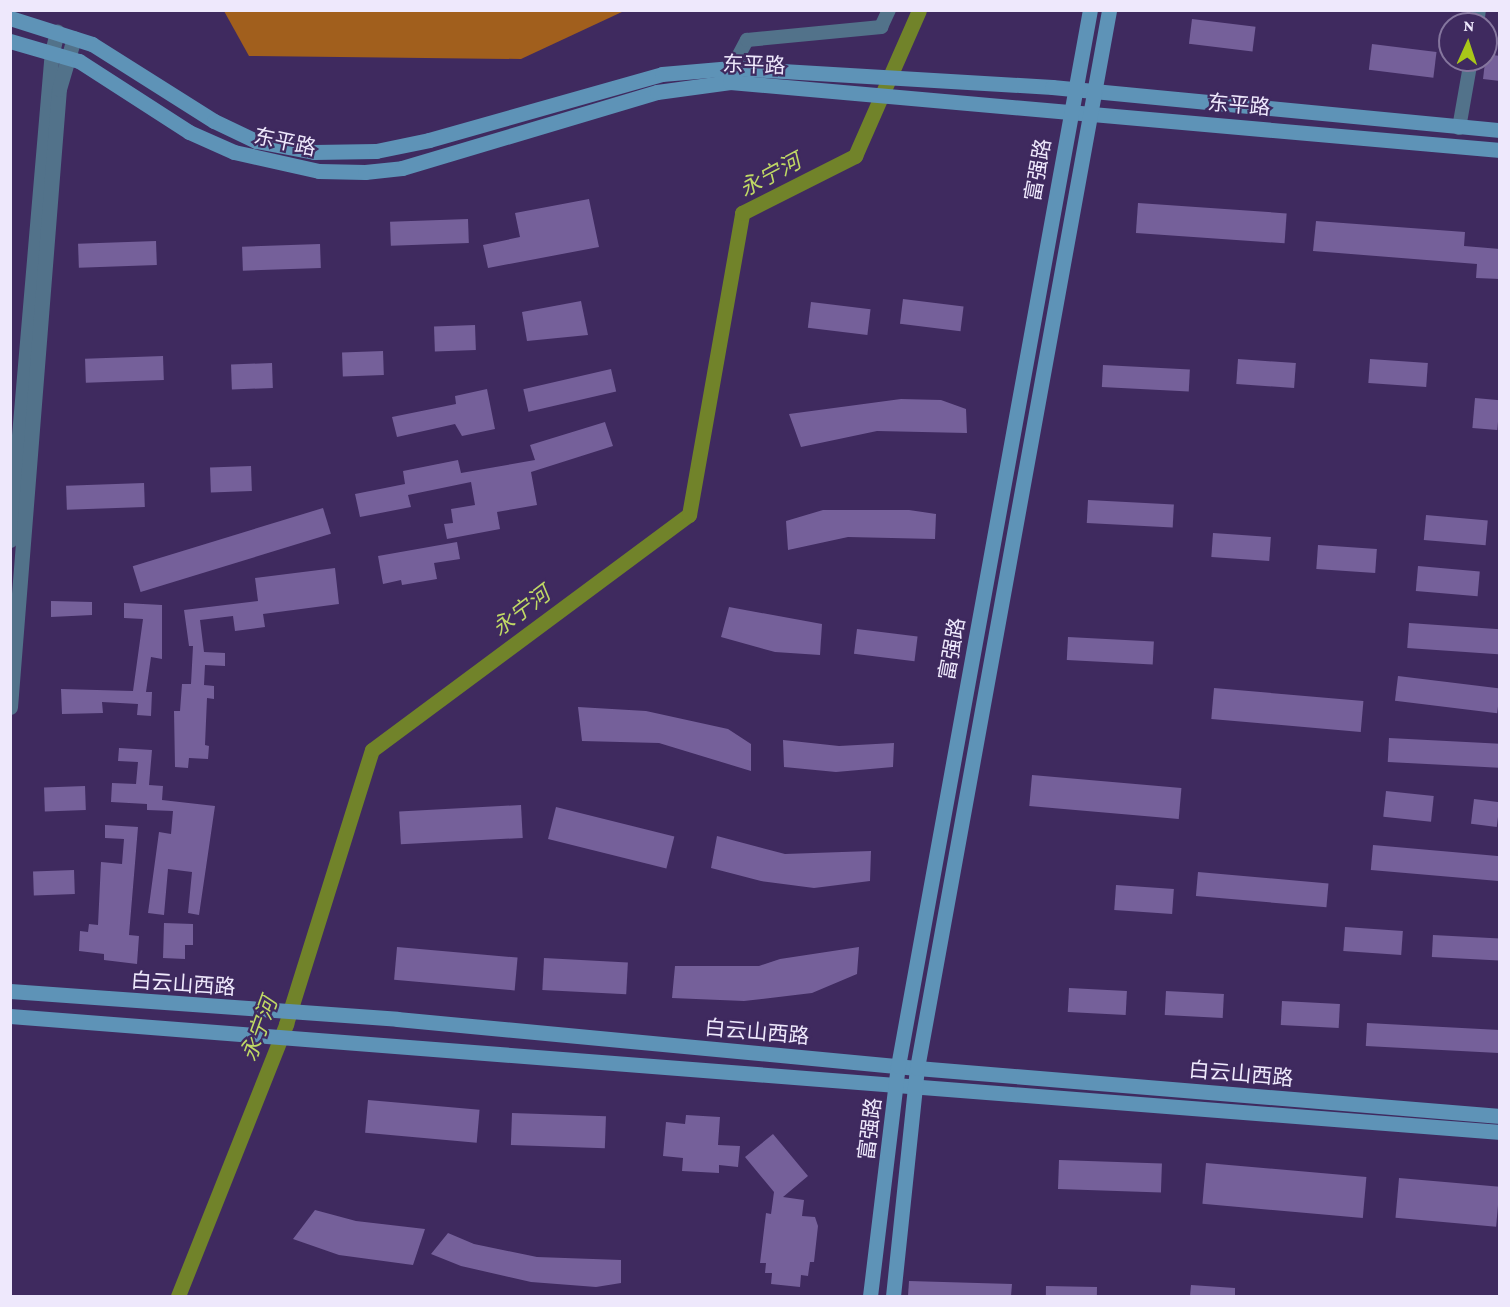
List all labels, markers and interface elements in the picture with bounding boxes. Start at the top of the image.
north arrow [1438,12,1498,72]
text: N [1463,17,1475,34]
street label: 东平路 [722,51,786,79]
street label: 东平路 [1207,90,1271,120]
street label: 东平路 [252,123,318,161]
street label: 富强路 [1020,137,1056,203]
water label: 永宁河 [735,148,805,202]
water label: 永宁河 [487,581,555,641]
street label: 富强路 [934,616,970,682]
street label: 白云山西路 [130,968,236,1000]
water label: 永宁河 [235,993,283,1065]
street label: 白云山西路 [704,1015,810,1049]
street label: 白云山西路 [1188,1057,1294,1091]
street label: 富强路 [854,1096,886,1162]

